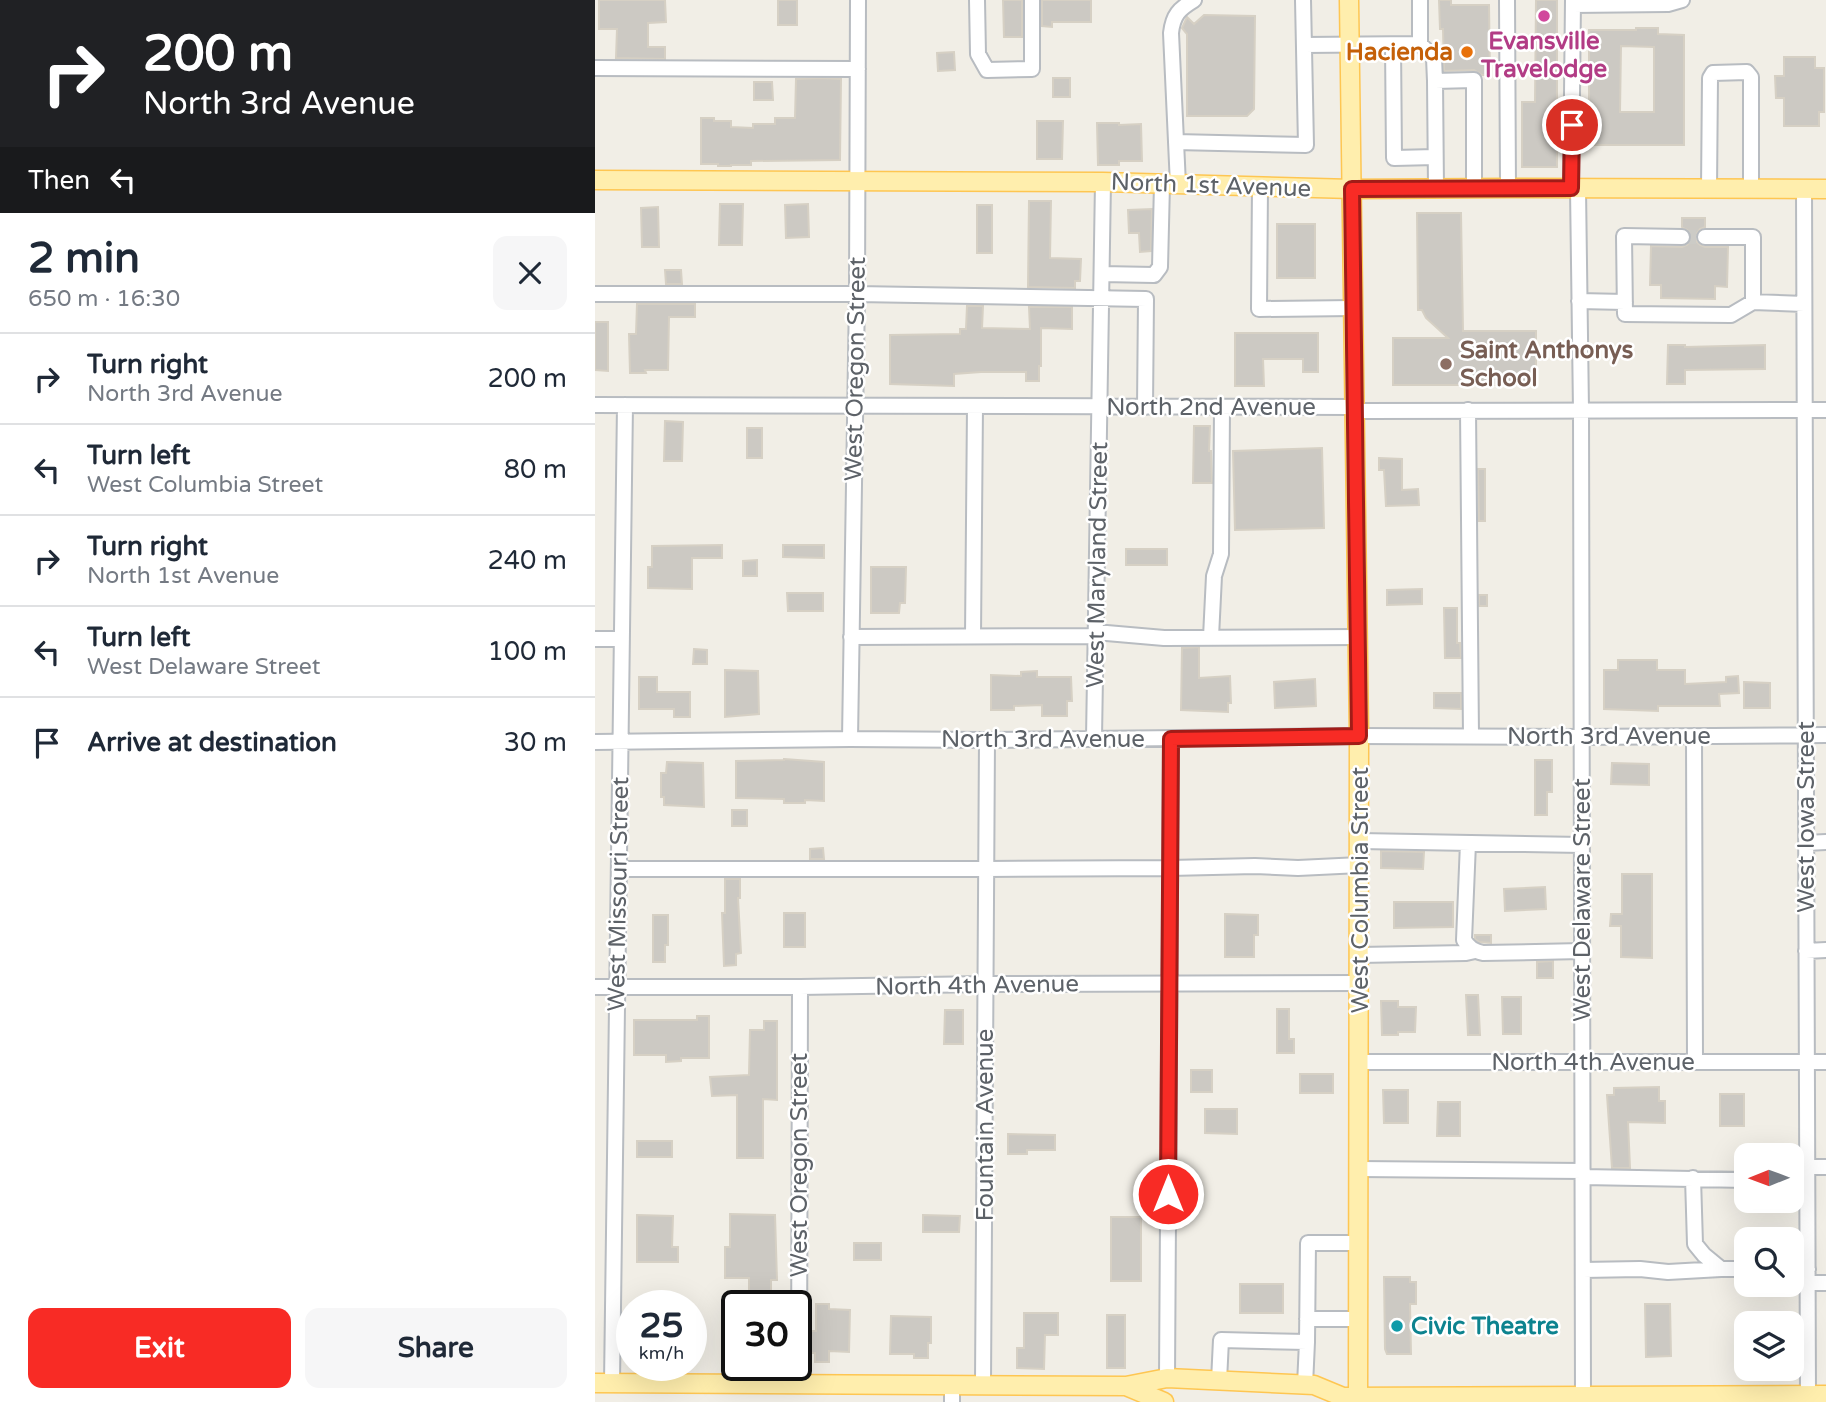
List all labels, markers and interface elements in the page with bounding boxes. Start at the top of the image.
marker: Evansville Travelodge [1536,8,1552,24]
text: 200 m [143,25,293,84]
place label: Evansville Travelodge [1480,27,1608,84]
icon: right [28,28,119,119]
place label: Hacienda [1346,38,1453,67]
marker: Hacienda [1459,44,1475,60]
text: North 3rd Avenue [143,85,415,123]
pin [1542,95,1602,155]
icon: arrive [1553,106,1591,144]
icon: left [104,161,142,199]
text: Then [28,165,90,196]
street label: North 1st Avenue [1110,168,1312,203]
text: 2 min [28,233,140,284]
button: close [493,236,567,310]
street label: West Oregon Street [839,257,872,481]
text: 650 m · 16:30 [28,285,180,313]
place label: Saint Anthonys School [1460,336,1633,393]
text: Turn right [87,349,208,380]
marker: Saint Anthonys School [1438,356,1454,372]
icon: right [28,360,66,398]
text: 200 m [487,363,567,394]
text: North 3rd Avenue [87,380,282,408]
street label: North 2nd Avenue [1106,393,1316,422]
text: Turn left [87,440,190,471]
street label: West Maryland Street [1081,442,1114,688]
icon: left [28,451,66,489]
text: 80 m [504,454,567,485]
text: West Columbia Street [87,471,323,499]
text: Turn right [87,531,208,562]
icon: right [28,542,66,580]
text: 240 m [487,545,567,576]
text: North 1st Avenue [87,562,279,590]
text: Turn left [87,622,190,653]
icon: left [28,633,66,671]
text: 100 m [487,636,567,667]
text: West Delaware Street [87,653,320,681]
street label: West Iowa Street [1792,721,1821,913]
street label: North 3rd Avenue [1507,722,1711,751]
icon: arrive [28,724,66,762]
street label: North 3rd Avenue [941,725,1145,754]
text: Arrive at destination [87,727,337,758]
text: 30 m [504,727,567,758]
street label: West Columbia Street [1346,767,1375,1013]
street label: West Missouri Street [602,776,635,1012]
street label: West Delaware Street [1568,778,1597,1022]
street label: North 4th Avenue [875,969,1079,1002]
street label: Fountain Avenue [971,1029,1000,1221]
street label: North 4th Avenue [1491,1048,1695,1077]
street label: West Oregon Street [785,1053,814,1277]
north arrow [1734,1143,1804,1213]
map controls [1734,1143,1804,1381]
position arrow [1131,1157,1205,1231]
button: search [1734,1227,1804,1297]
speed limit sign: 30 [721,1290,812,1381]
text: 25 [640,1305,683,1347]
button: Exit [28,1308,291,1388]
button: Share [305,1308,567,1388]
button: layers [1734,1311,1804,1381]
place label: Civic Theatre [1411,1312,1559,1341]
marker: Civic Theatre [1389,1318,1405,1334]
text: km/h [639,1342,684,1364]

